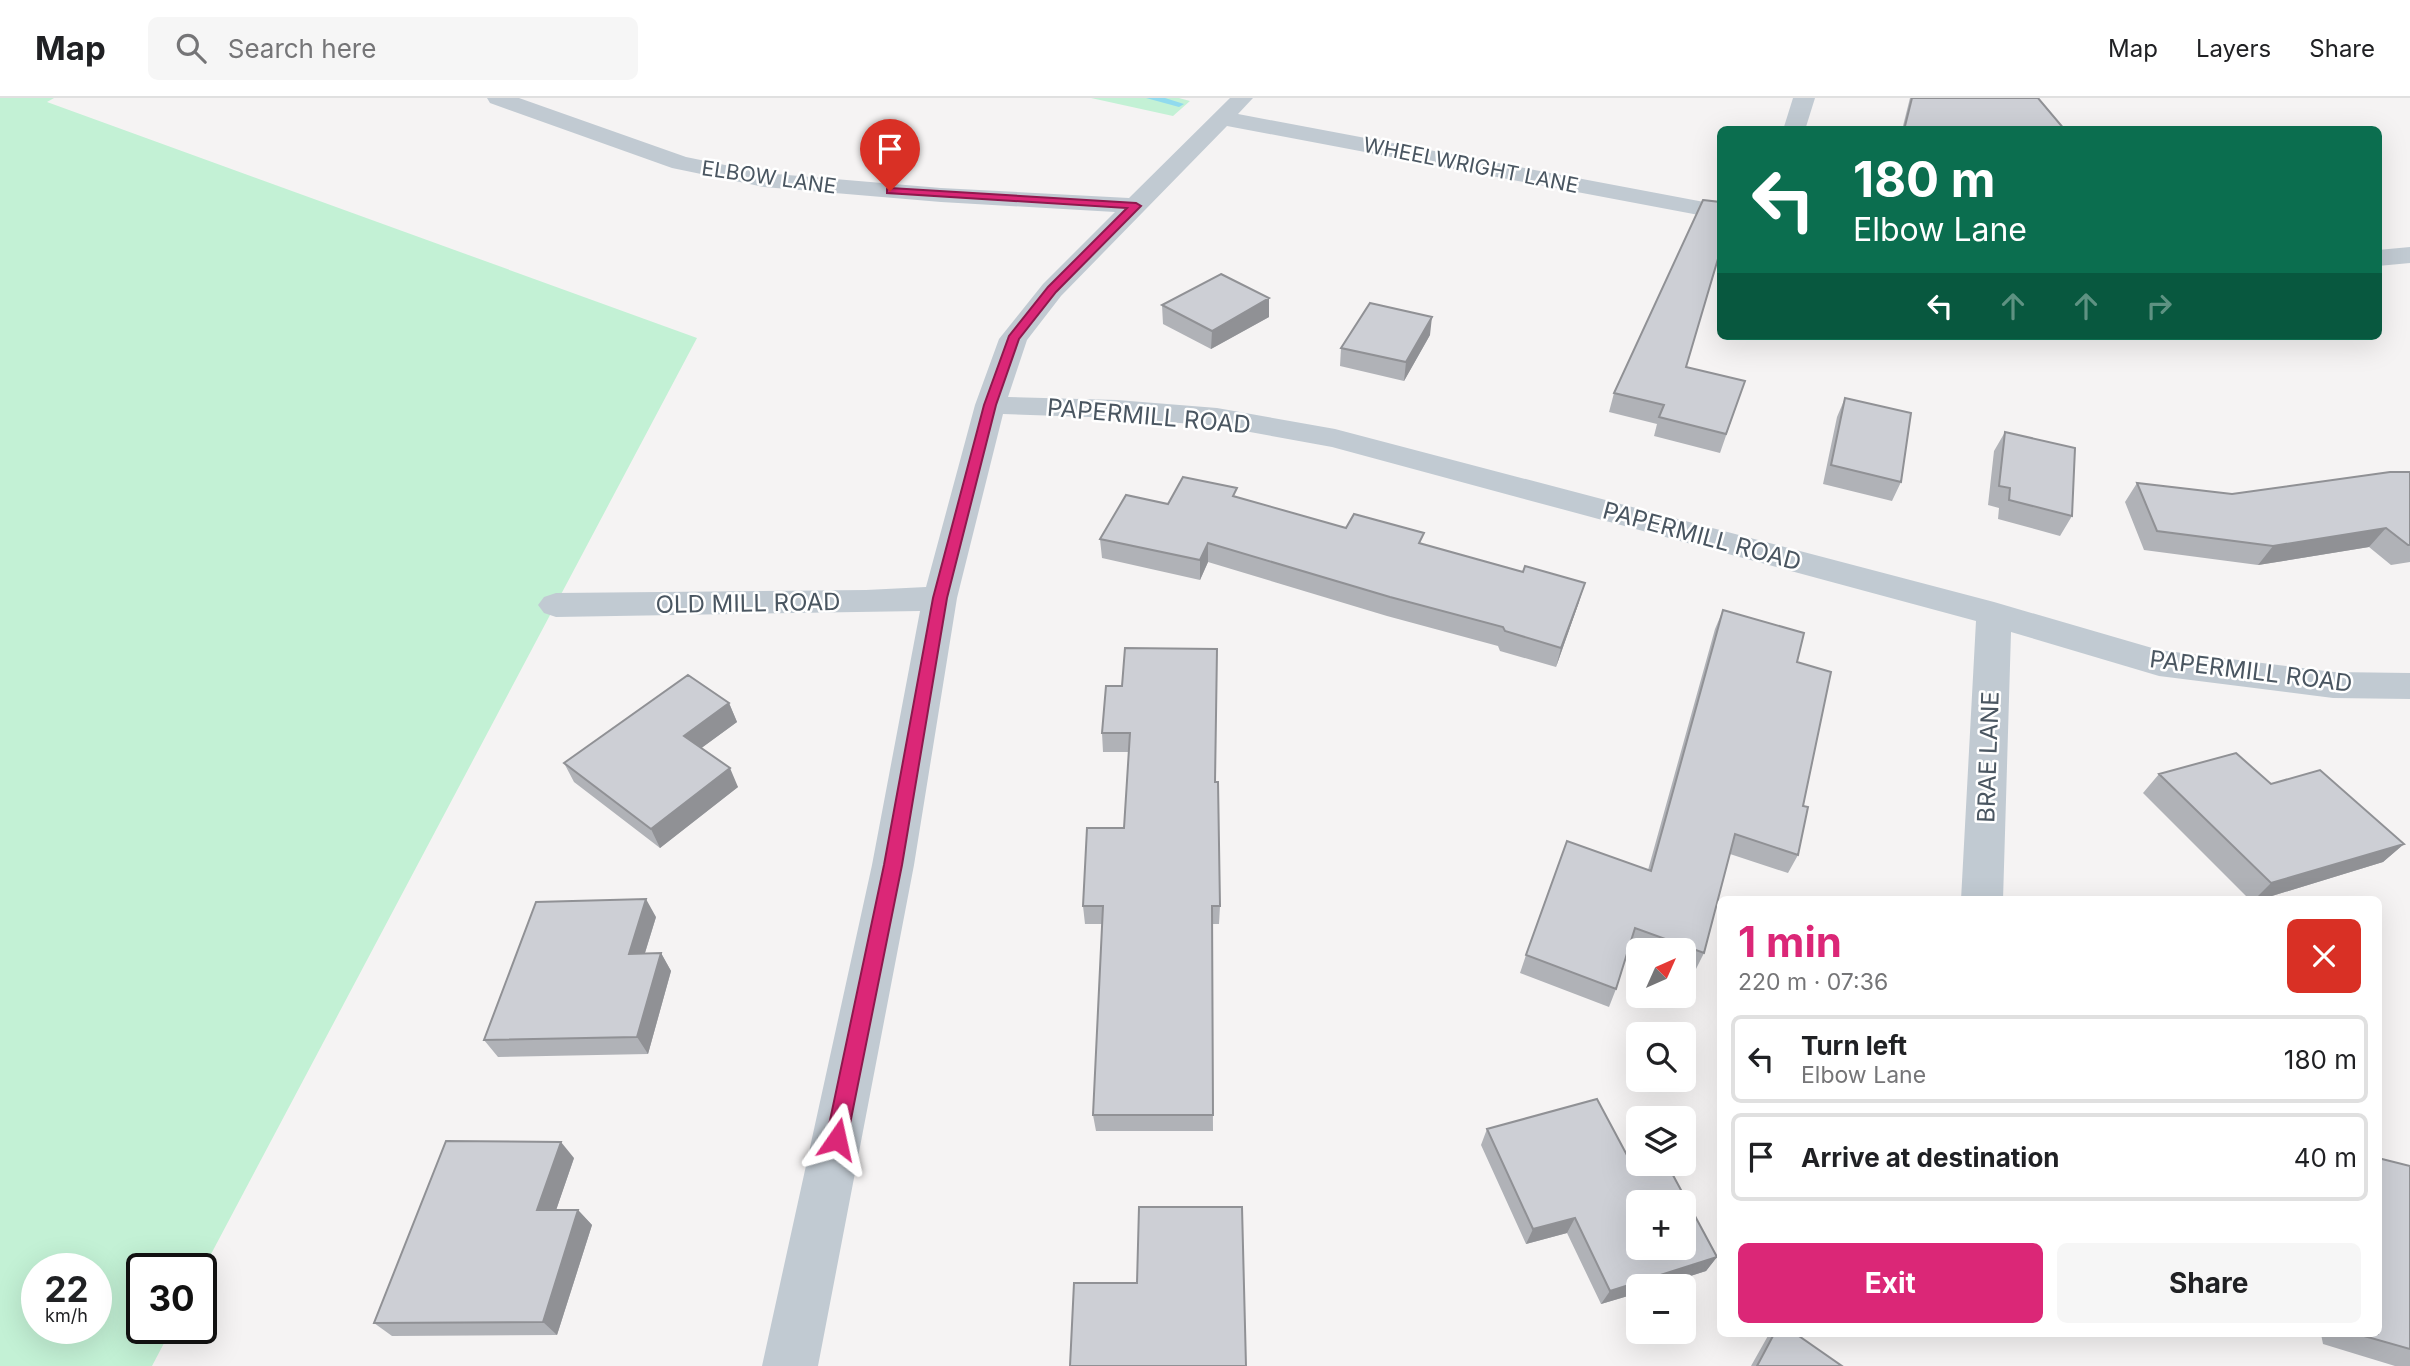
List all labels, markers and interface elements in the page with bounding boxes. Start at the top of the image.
search box [148,17,638,80]
text: Map [35,28,106,68]
icon: search [172,29,210,67]
text: Search here [228,33,376,64]
text: Map [2108,34,2158,63]
text: Layers [2196,34,2271,63]
text: Share [2309,34,2375,63]
pin [860,119,920,191]
icon: arrive [871,130,909,168]
street label: WHEELWRIGHT LANE [1361,132,1581,198]
text: 180 m [1853,150,1995,209]
icon: left [1738,154,1829,245]
street label: ELBOW LANE [700,155,838,199]
text: Elbow Lane [1853,210,2027,249]
icon: left [1921,287,1959,325]
icon: ahead [1994,287,2032,325]
icon: ahead [2067,287,2105,325]
icon: right [2140,287,2178,325]
street label: PAPERMILL ROAD [1046,393,1252,439]
street label: PAPERMILL ROAD [1600,496,1804,576]
street label: OLD MILL ROAD [655,587,841,619]
street label: PAPERMILL ROAD [2148,644,2354,698]
street label: BRAE LANE [1971,691,2005,823]
text: 1 min [1738,916,1842,967]
button: close [2287,919,2361,993]
north arrow [1626,938,1696,1008]
map controls [1626,938,1696,1344]
text: 220 m · 07:36 [1738,968,1888,996]
button: search [1626,1022,1696,1092]
text: Turn left [1801,1030,1907,1061]
icon: left [1742,1040,1780,1078]
text: 180 m [2284,1044,2357,1075]
text: Elbow Lane [1801,1061,1926,1089]
position arrow [800,1102,874,1176]
button: layers [1626,1106,1696,1176]
icon: arrive [1742,1138,1780,1176]
text: Arrive at destination [1801,1142,2060,1173]
text: 40 m [2294,1142,2357,1173]
button: + [1626,1190,1696,1260]
button: Exit [1738,1243,2043,1323]
button: Share [2057,1243,2361,1323]
speed limit sign: 30 [126,1253,217,1344]
text: 22 [44,1268,89,1310]
button: − [1626,1274,1696,1344]
text: km/h [45,1305,88,1326]

